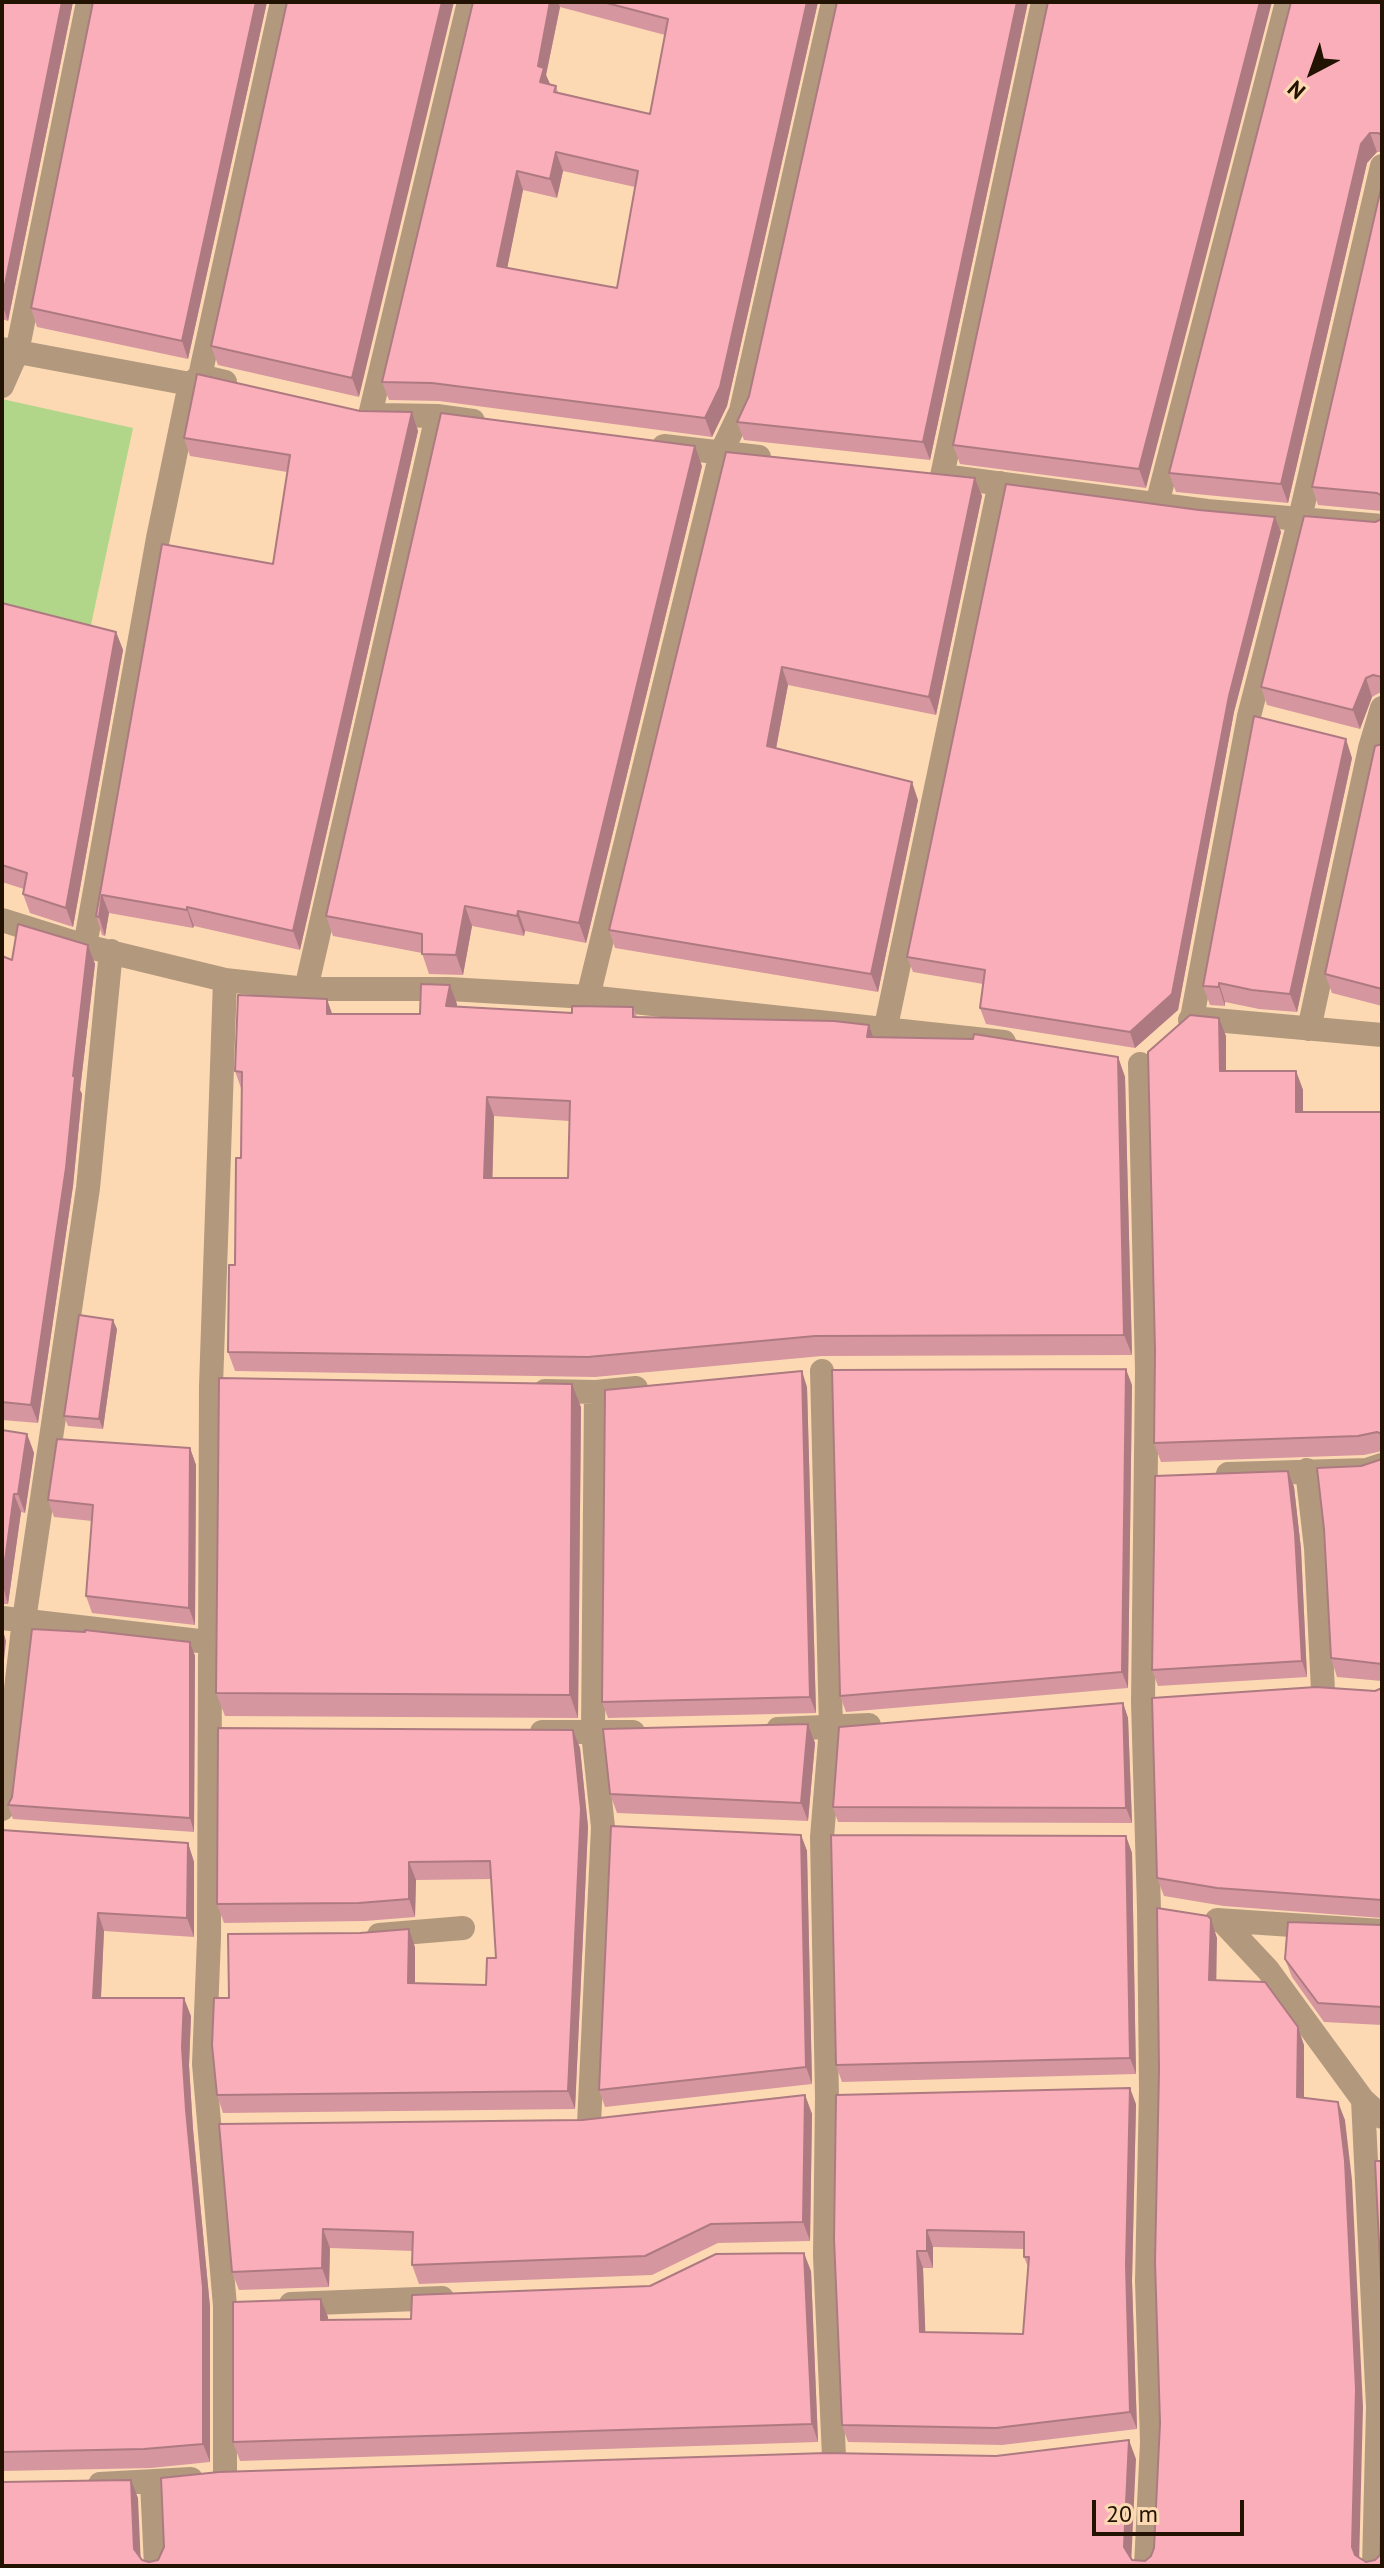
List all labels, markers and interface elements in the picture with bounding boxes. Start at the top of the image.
north arrow [1272,32,1352,112]
text: N [1282,75,1311,105]
scale bar [1096,2484,1248,2534]
text: 20 m [1106,2498,1158,2529]

